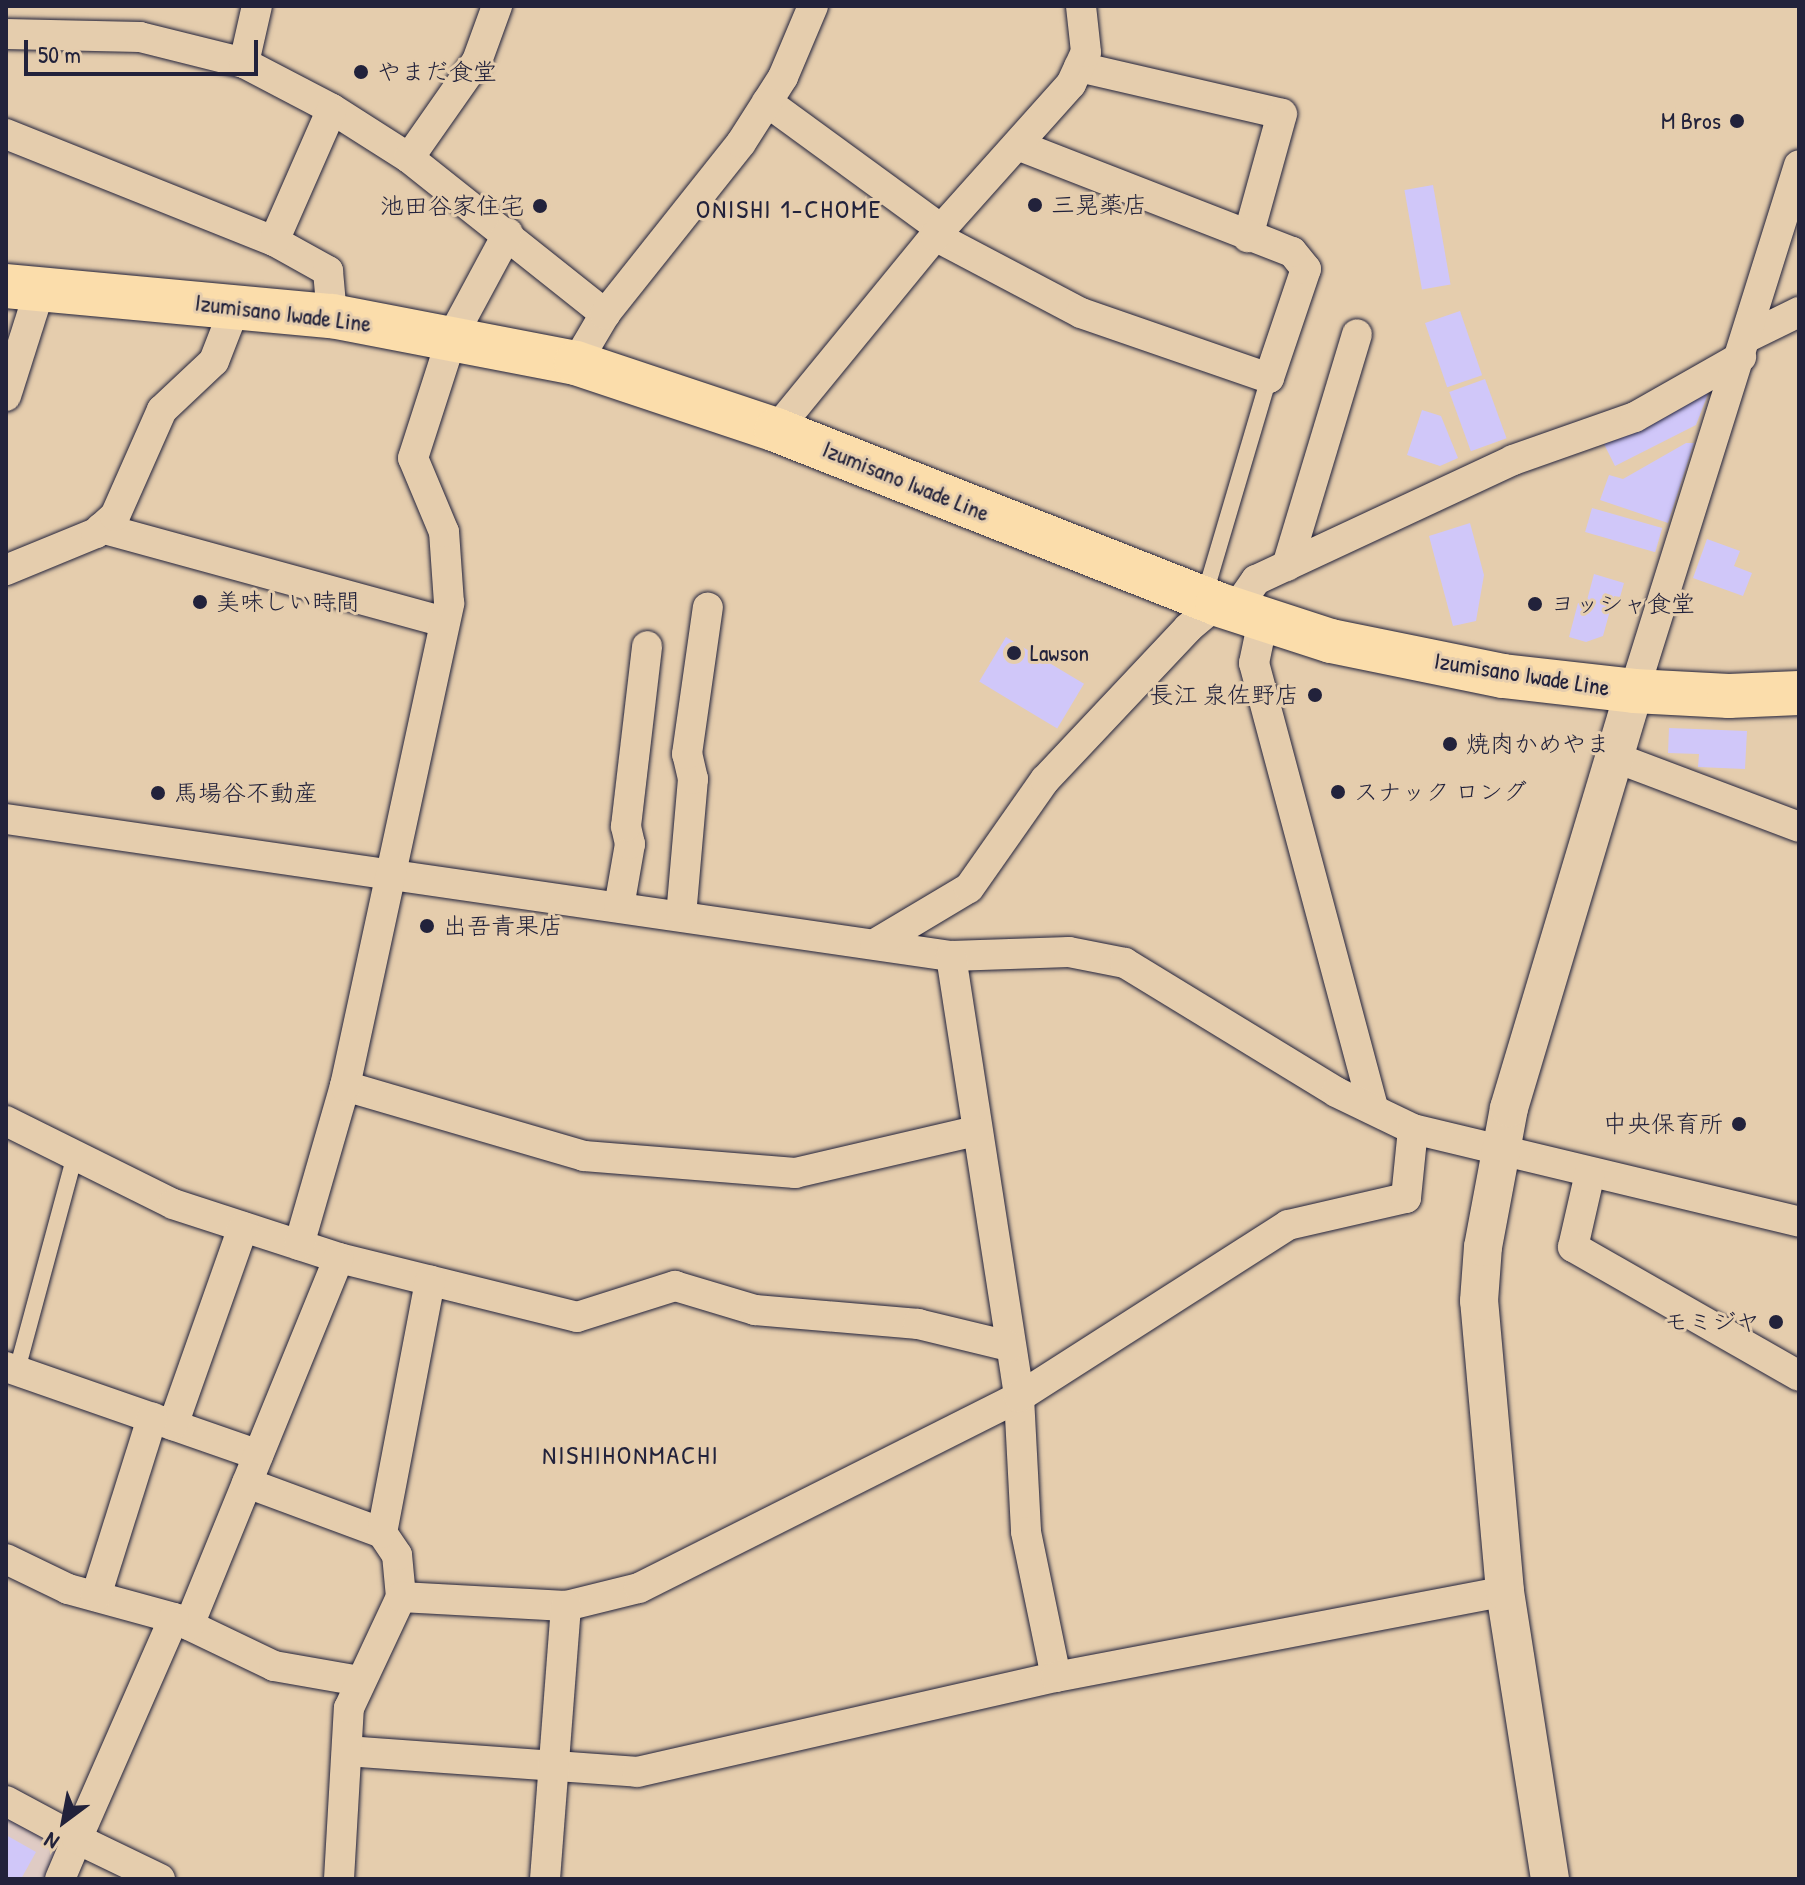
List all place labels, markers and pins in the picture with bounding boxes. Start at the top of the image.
place label: やまだ食堂 [377,58,497,86]
marker: やまだ食堂 [352,63,370,81]
place label: M Bros [1661,107,1721,135]
marker: M Bros [1728,112,1746,130]
place label: 三晃薬店 [1051,191,1147,219]
place label: 池田谷家住宅 [380,192,524,220]
marker: 三晃薬店 [1026,196,1044,214]
marker: 池田谷家住宅 [531,197,549,215]
place label: 美味しい時間 [216,588,360,616]
place label: ヨッシャ食堂 [1551,590,1695,618]
marker: 美味しい時間 [191,593,209,611]
marker: ヨッシャ食堂 [1526,595,1544,613]
place label: Lawson [1030,639,1089,667]
marker: Lawson [1005,644,1023,662]
place label: 長江 泉佐野店 [1149,681,1299,709]
marker: 長江 泉佐野店 [1306,686,1324,704]
place label: 焼肉かめやま [1466,730,1610,758]
marker: 焼肉かめやま [1441,735,1459,753]
place label: スナック ロング [1354,778,1528,806]
place label: 馬場谷不動産 [174,779,318,807]
marker: スナック ロング [1329,783,1347,801]
marker: 馬場谷不動産 [149,784,167,802]
place label: 出吾青果店 [443,912,563,940]
marker: 出吾青果店 [418,917,436,935]
place label: 中央保育所 [1603,1110,1723,1138]
marker: 中央保育所 [1730,1115,1748,1133]
place label: モミジヤ [1664,1308,1760,1336]
marker: モミジヤ [1767,1313,1785,1331]

